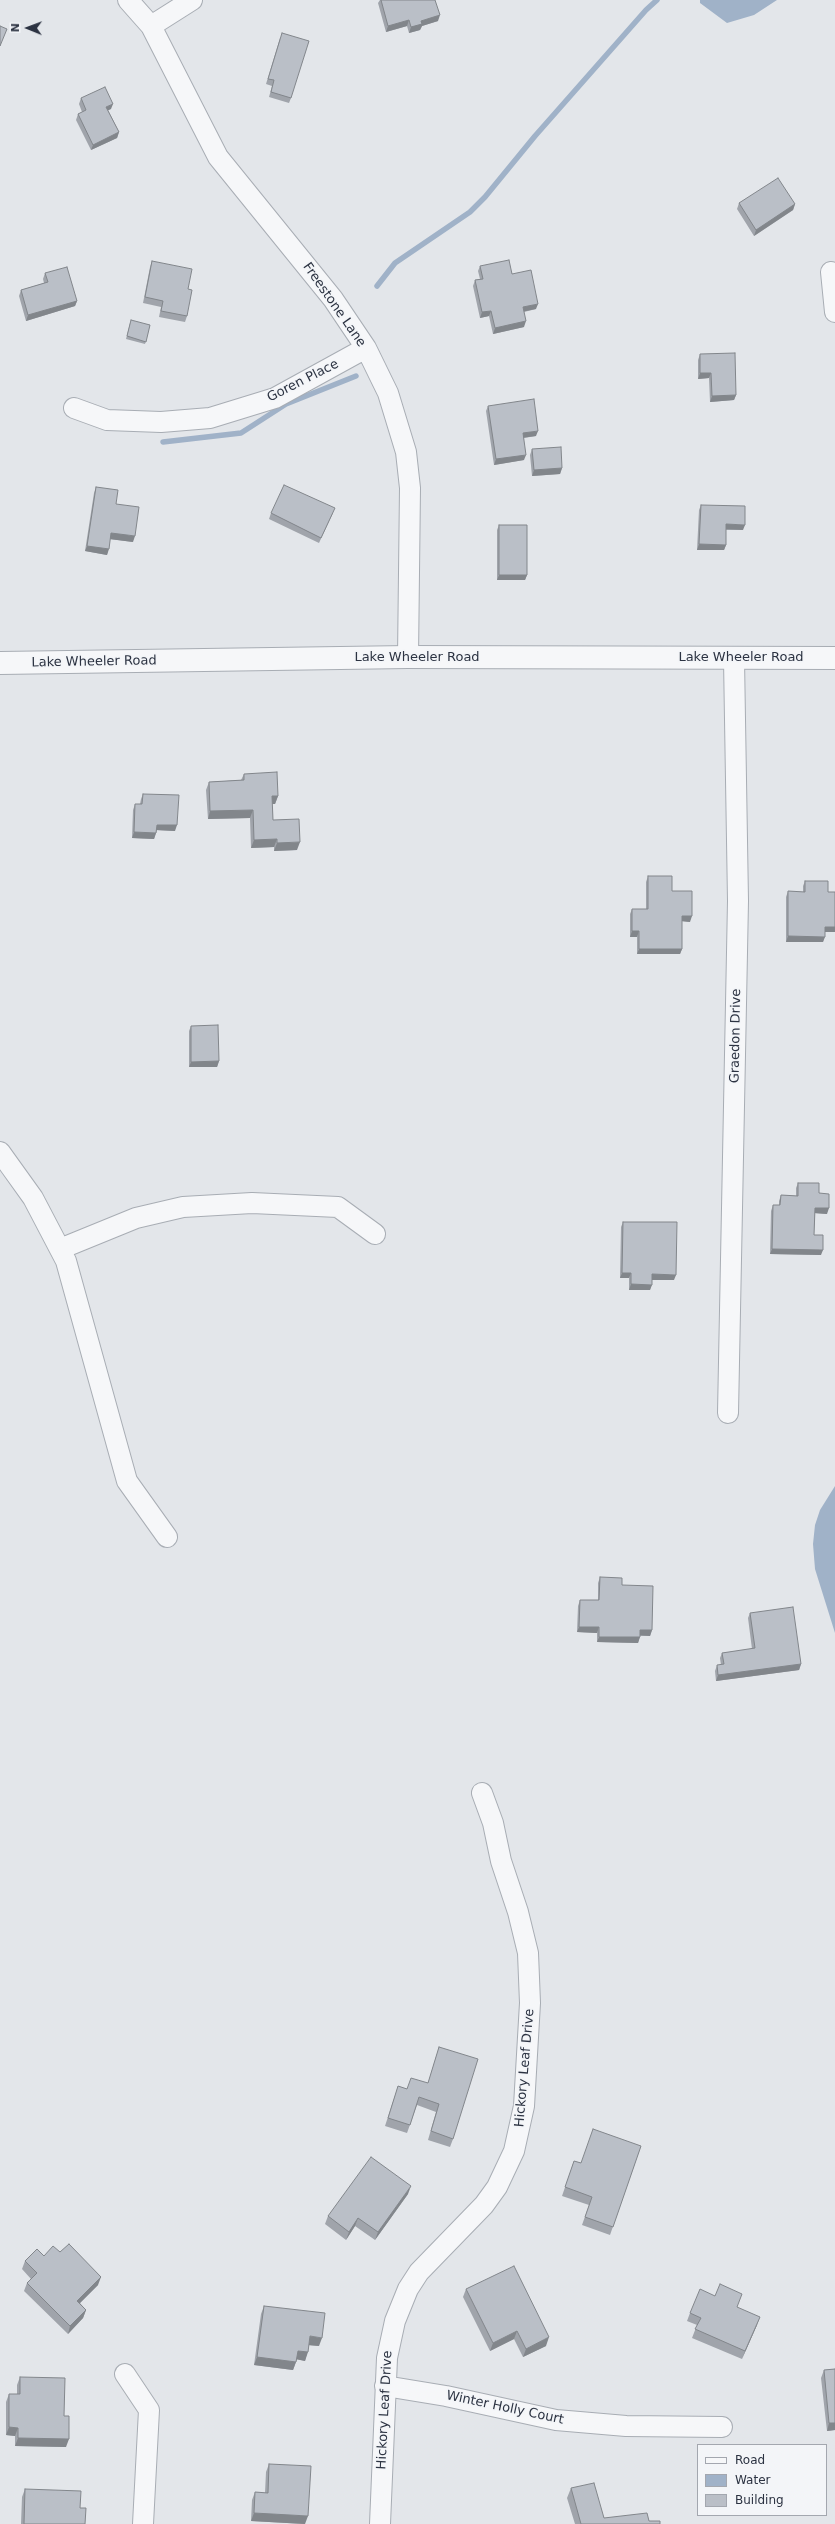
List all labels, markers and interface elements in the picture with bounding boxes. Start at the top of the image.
north arrow [8,8,48,48]
text: N [9,23,22,33]
street label: Freestone Lane [299,260,369,350]
street label: Goren Place [265,356,341,406]
street label: Lake Wheeler Road [354,650,480,666]
street label: Lake Wheeler Road [678,650,804,666]
street label: Lake Wheeler Road [31,653,157,671]
street label: Graedon Drive [727,989,745,1083]
street label: Hickory Leaf Drive [512,2008,538,2128]
street label: Hickory Leaf Drive [374,2350,396,2470]
street label: Winter Holly Court [445,2388,565,2428]
legend [697,2444,827,2516]
text: Road [735,2453,765,2467]
text: Water [735,2473,770,2487]
text: Building [735,2493,784,2507]

